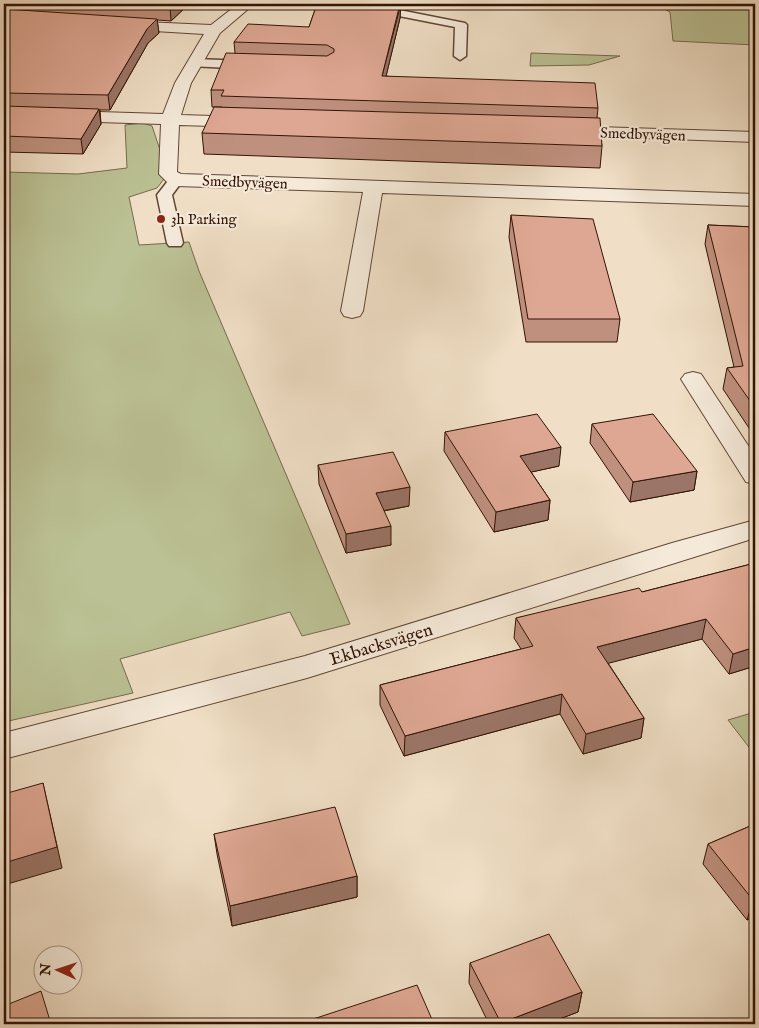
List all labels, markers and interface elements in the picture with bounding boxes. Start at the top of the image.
street label: Smedbyvägen [600,124,686,145]
street label: Smedbyvägen [202,172,288,193]
place label: 3h Parking [171,210,237,229]
marker: 3h Parking [155,213,167,225]
street label: Ekbacksvägen [327,619,436,672]
north arrow [32,946,82,996]
text: N [37,963,55,977]

